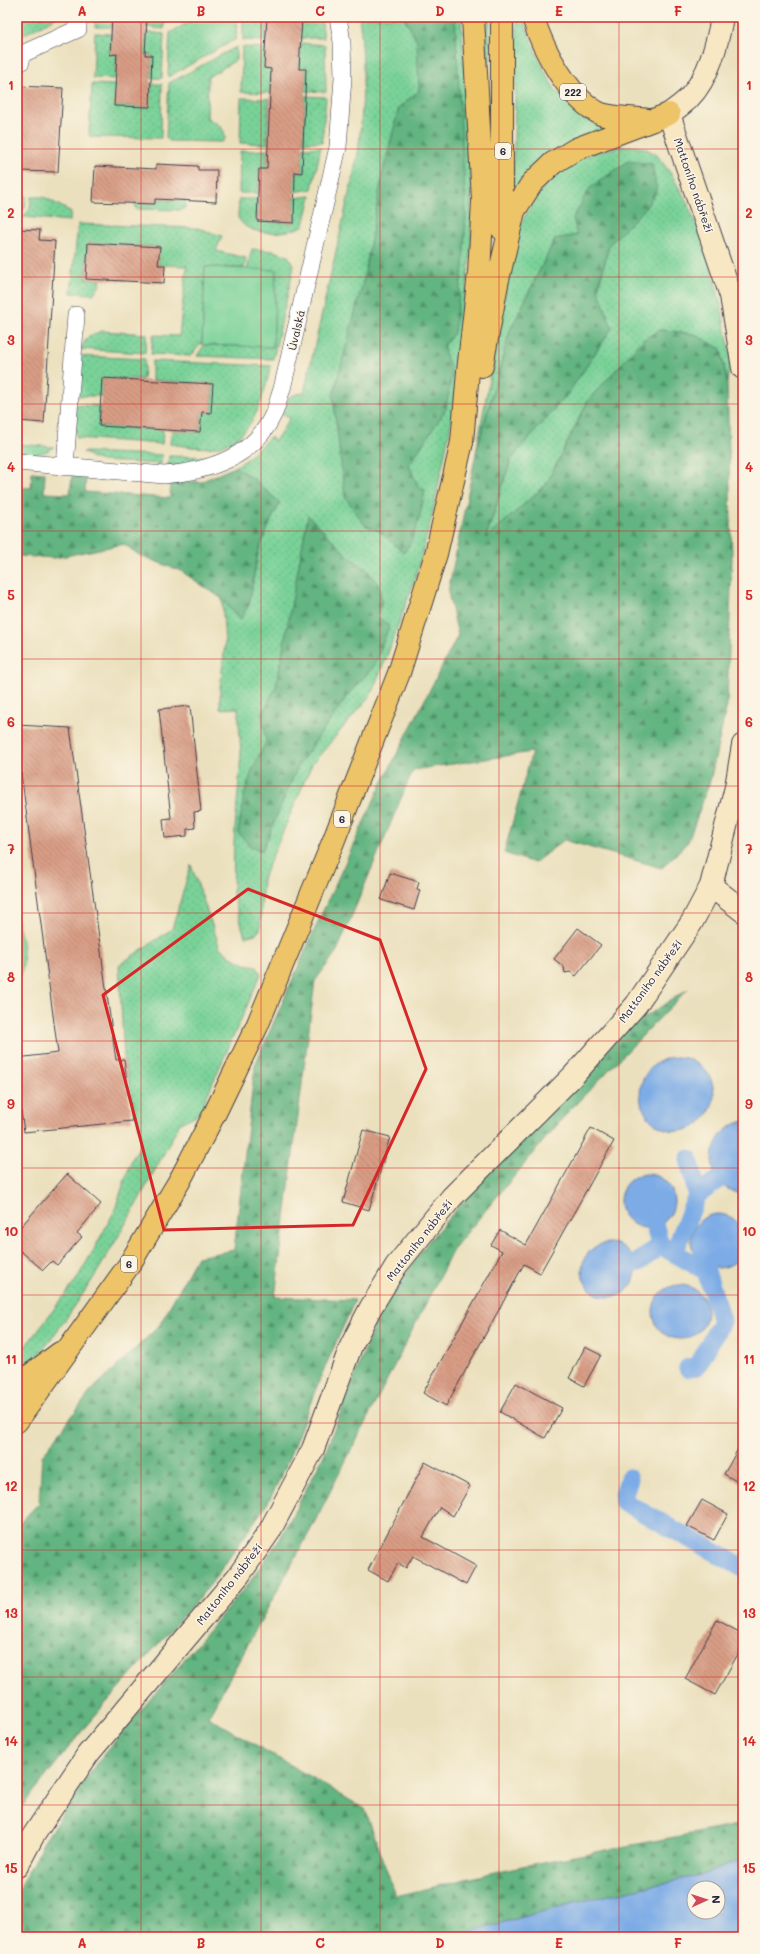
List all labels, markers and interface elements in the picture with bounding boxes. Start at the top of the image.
text: A [77,2,87,19]
text: B [197,2,206,19]
text: C [315,2,325,19]
text: D [435,2,445,19]
text: E [555,2,563,19]
text: F [674,2,682,19]
text: 1 [8,76,14,93]
text: 1 [746,76,752,93]
road number: 222 [560,84,586,100]
street label: Mattoniho nábřeží [671,136,717,234]
road number: 6 [495,143,511,159]
text: 2 [7,204,15,221]
text: 2 [745,204,753,221]
street label: Úvalská [284,308,308,352]
text: 3 [7,331,15,348]
text: 3 [745,331,753,348]
text: 4 [7,458,15,475]
text: 4 [745,458,753,475]
text: 5 [7,586,15,603]
text: 5 [745,586,753,603]
text: 6 [7,713,15,730]
text: 6 [745,713,753,730]
road number: 6 [334,811,350,827]
text: 7 [7,840,15,857]
text: 7 [745,840,753,857]
street label: Mattoniho nábřeží [615,936,685,1026]
text: 8 [7,968,15,985]
text: 8 [745,968,753,985]
text: 9 [7,1095,15,1112]
text: 9 [745,1095,753,1112]
street label: Mattoniho nábřeží [382,1196,456,1284]
text: 10 [4,1222,18,1239]
text: 10 [742,1222,756,1239]
road number: 6 [121,1256,137,1272]
text: 11 [5,1350,17,1367]
text: 11 [743,1350,755,1367]
text: 12 [4,1477,18,1494]
text: 12 [742,1477,756,1494]
street label: Mattoniho nábřeží [192,1540,266,1628]
text: 13 [4,1604,18,1621]
text: 13 [742,1604,756,1621]
text: 14 [4,1732,18,1749]
text: 14 [742,1732,756,1749]
text: 15 [4,1859,18,1876]
text: 15 [742,1859,756,1876]
north arrow [686,1880,726,1920]
text: N [709,1895,724,1904]
text: A [77,1934,87,1951]
text: B [197,1934,206,1951]
text: C [315,1934,325,1951]
text: D [435,1934,445,1951]
text: E [555,1934,563,1951]
text: F [674,1934,682,1951]

